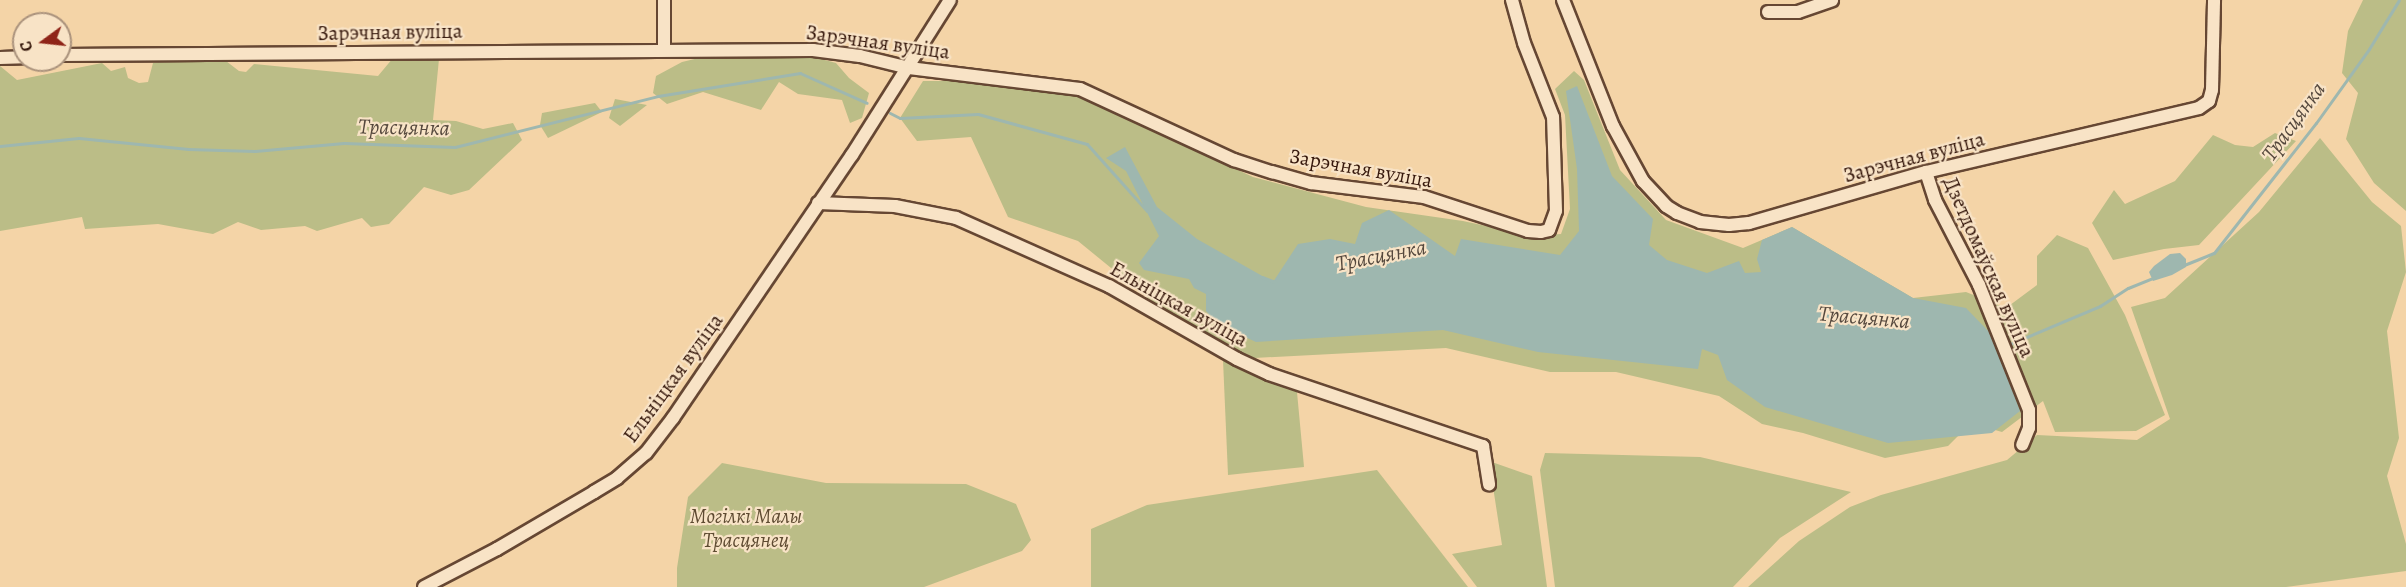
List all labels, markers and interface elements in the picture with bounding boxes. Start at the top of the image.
north arrow [12,12,72,72]
street label: Зарэчная вуліца [317,18,463,46]
street label: Зарэчная вуліца [805,19,951,65]
text: С [15,39,38,54]
water label: Трасцянка [2256,77,2332,167]
water label: Трасцянка [358,114,450,142]
street label: Зарэчная вуліца [1841,126,1987,188]
street label: Зарэчная вуліца [1287,143,1435,193]
street label: Дзетдомаўская вуліца [1938,173,2040,361]
water label: Трасцянка [1334,234,1428,278]
street label: Ельніцкая вуліца [1106,256,1252,352]
water label: Трасцянка [1817,301,1911,335]
street label: Ельніцкая вуліца [618,308,728,448]
park label: Могілкі Малы Трасцянец [690,503,802,553]

